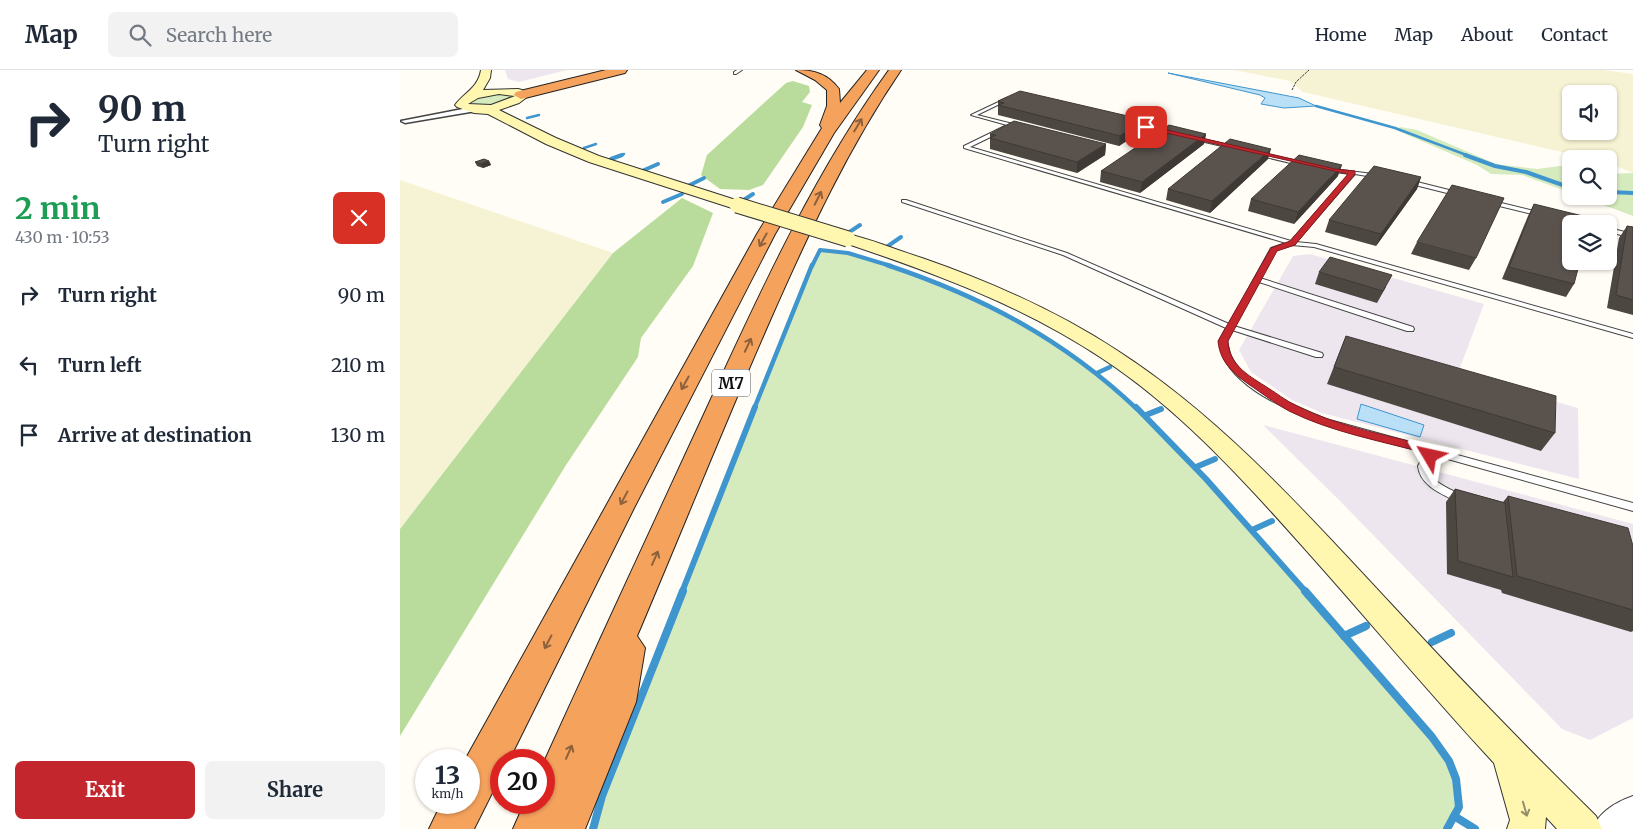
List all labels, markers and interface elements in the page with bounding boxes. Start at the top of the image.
search box [108,12,458,57]
text: Map [25,19,78,50]
icon: search [126,21,154,49]
text: Search here [166,23,272,47]
text: Home [1315,23,1367,46]
text: Map [1395,23,1433,46]
text: About [1461,23,1513,46]
text: Contact [1541,23,1608,46]
map controls [1562,85,1617,270]
button: sound [1562,85,1617,140]
text: 90 m [98,87,186,131]
icon: right [15,90,80,155]
pin [1125,106,1167,148]
icon: arrive [1132,113,1160,141]
one-way arrow [854,119,864,133]
text: Turn right [98,130,209,158]
button: search [1562,150,1617,205]
text: 2 min [15,189,100,227]
one-way arrow [814,191,823,206]
button: close [333,192,385,244]
button: layers [1562,215,1617,270]
text: 430 m · 10:53 [15,227,110,247]
one-way arrow [757,233,767,247]
icon: right [15,281,43,309]
text: Turn right [58,283,157,307]
text: 90 m [338,283,385,307]
one-way arrow [744,338,753,353]
icon: left [15,351,43,379]
text: Turn left [58,353,142,377]
text: 210 m [331,353,385,377]
road number: M7 [712,370,750,396]
one-way arrow [680,375,689,390]
icon: arrive [15,421,43,449]
text: Arrive at destination [58,423,252,447]
text: 130 m [331,423,385,447]
position arrow [1403,429,1455,481]
one-way arrow [619,490,628,505]
one-way arrow [650,551,660,566]
one-way arrow [543,634,553,649]
one-way arrow [565,745,574,760]
speed limit sign: 20 [490,749,555,814]
text: 13 [435,759,460,791]
button: Exit [15,761,195,819]
button: Share [205,761,385,819]
text: km/h [432,786,463,801]
one-way arrow [1521,801,1531,817]

